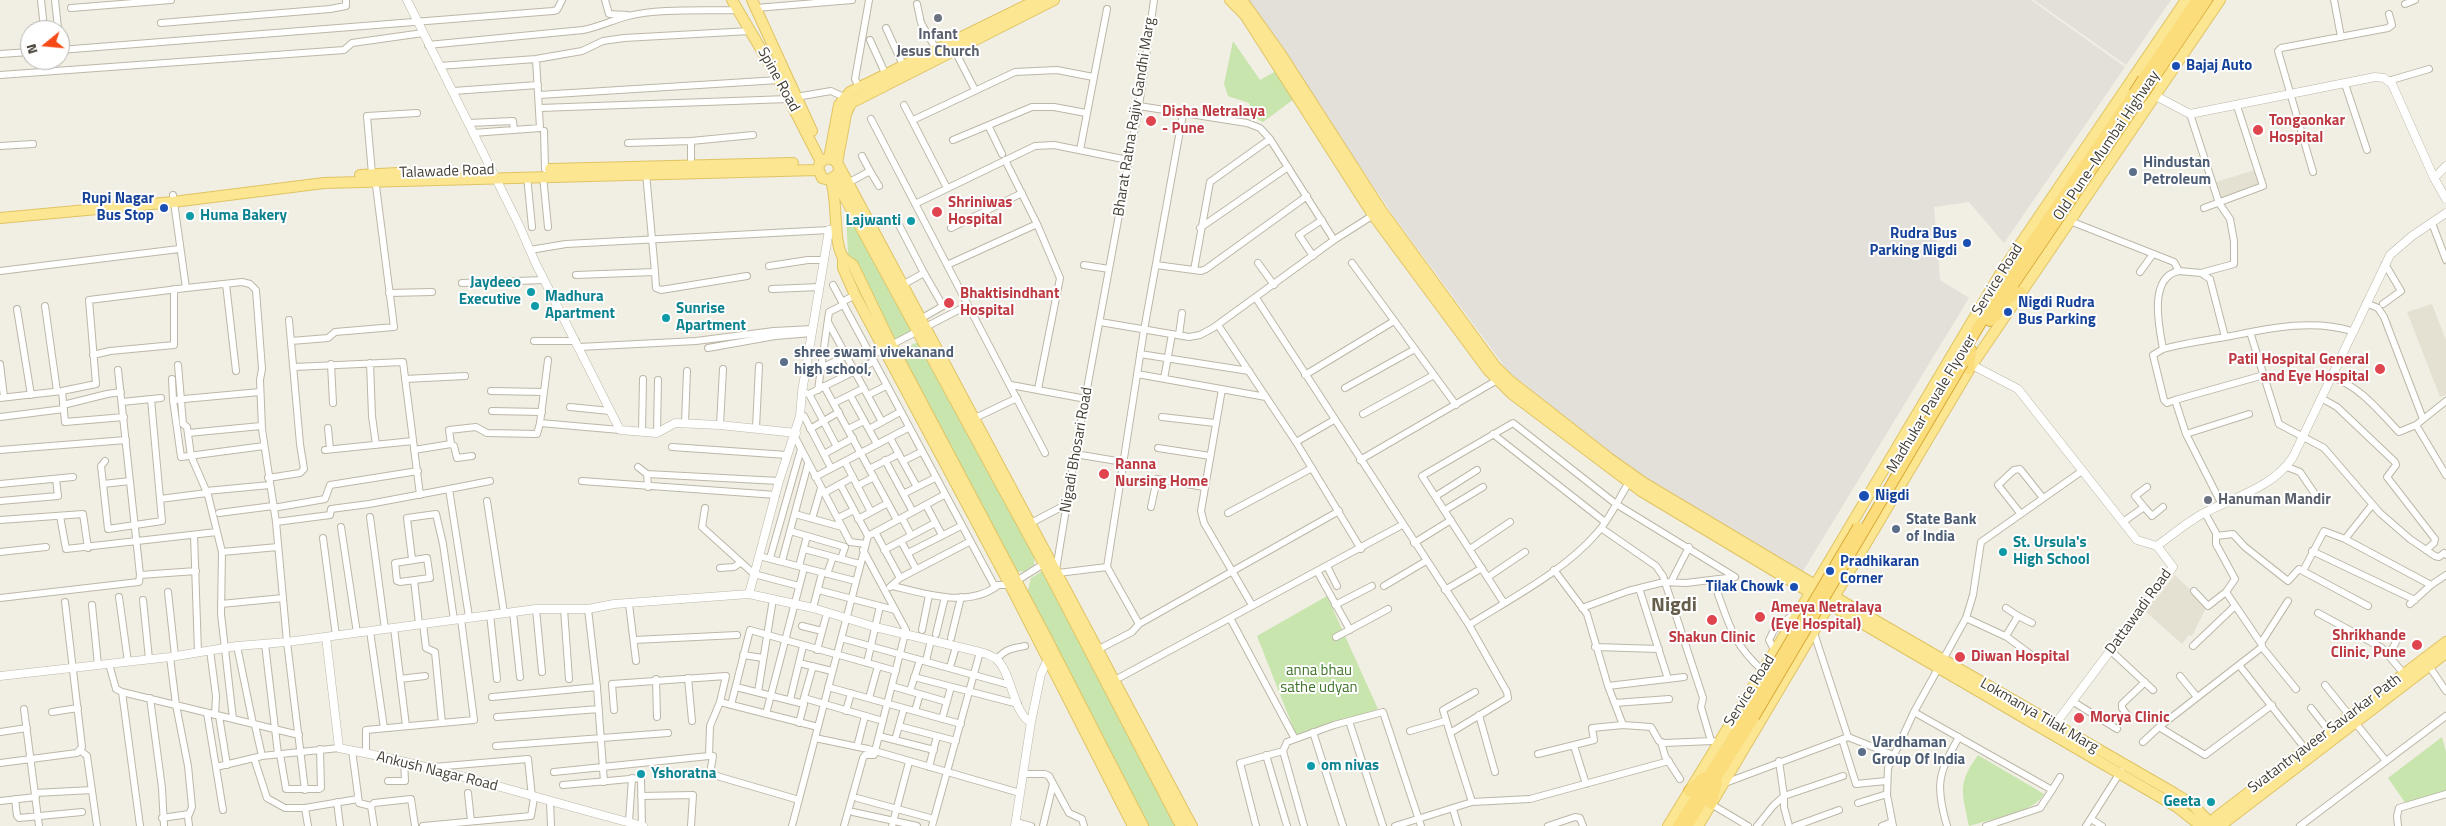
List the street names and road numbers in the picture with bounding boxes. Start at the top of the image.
street label: Bharat Ratna Rajiv Gandhi Marg [1110,16,1160,218]
street label: Spine Road [753,45,803,115]
street label: Old Pune–Mumbai Highway [2050,68,2164,224]
street label: Talawade Road [399,161,495,183]
street label: Service Road [1969,241,2027,319]
street label: Madhukar Pavale Flyover [1883,331,1981,477]
street label: Nigadi Bhosari Road [1057,386,1097,514]
street label: Dattawadi Road [2102,566,2176,658]
street label: Service Road [1721,652,1779,730]
street label: Svatantryaveer Savarkar Path [2245,670,2405,798]
street label: Lokmanya Tilak Marg [1977,675,2101,757]
street label: Ankush Nagar Road [375,748,499,796]

